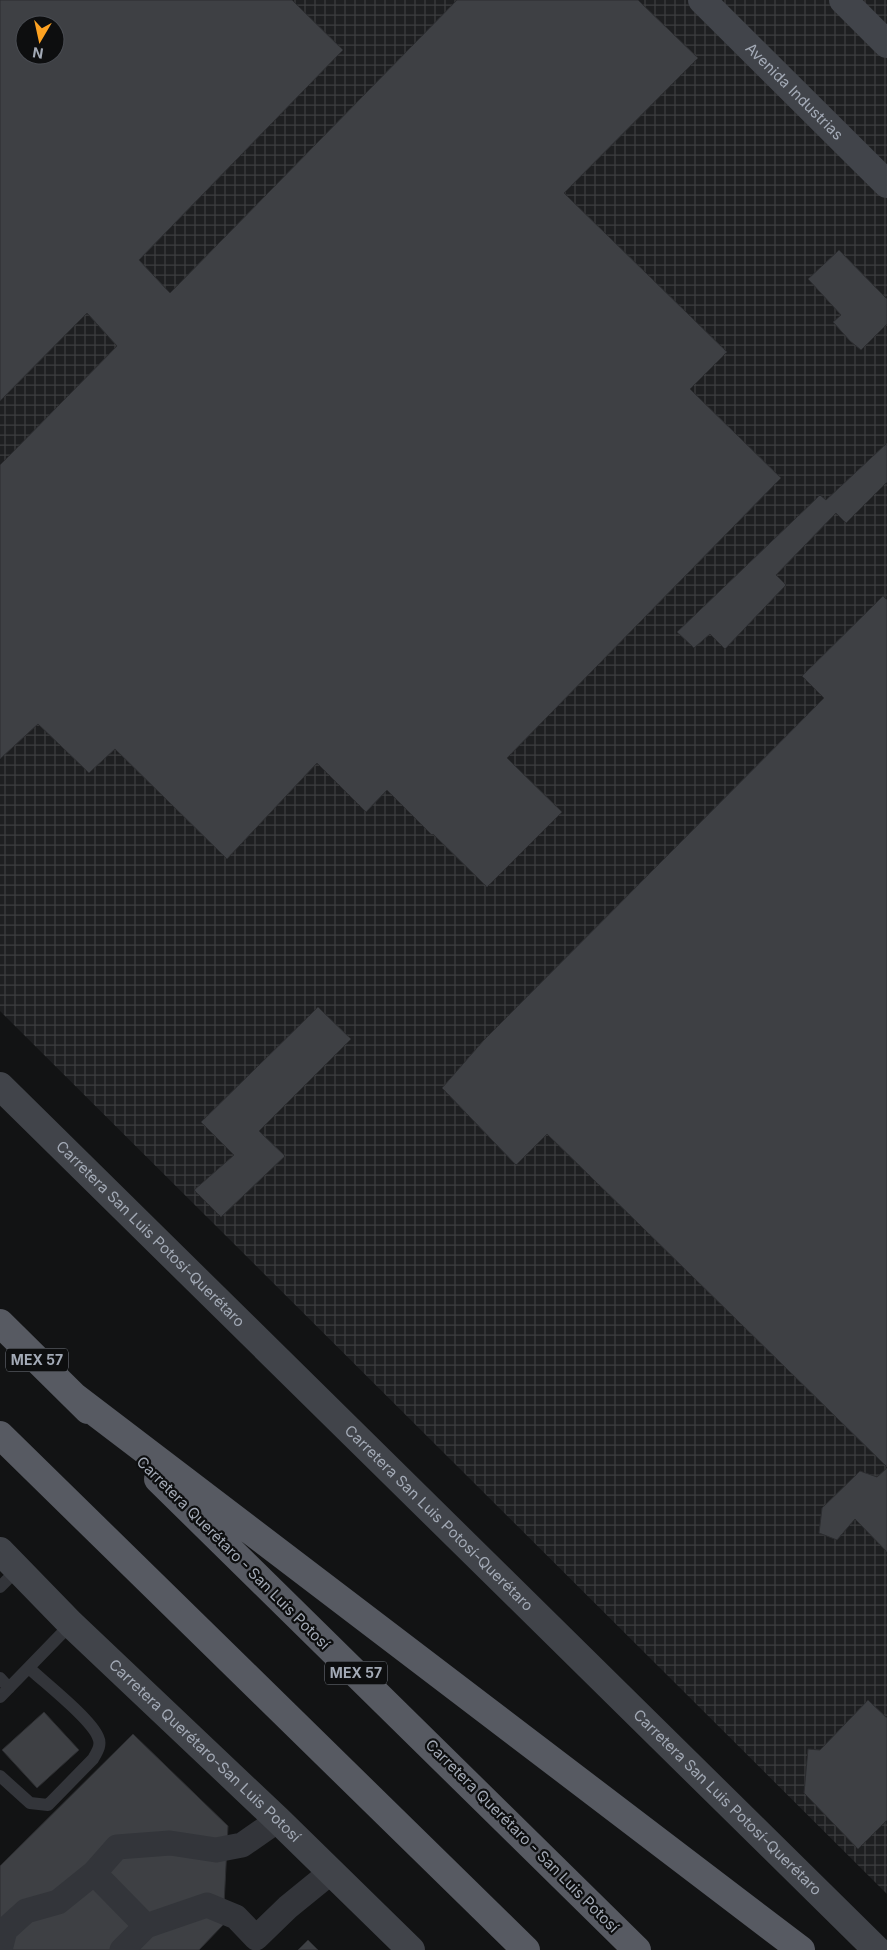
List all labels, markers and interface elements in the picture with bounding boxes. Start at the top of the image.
north arrow [15,15,65,65]
street label: Avenida Industrias [742,39,847,144]
text: N [31,44,44,63]
street label: Carretera San Luis Potosí-Querétaro [52,1137,249,1331]
road number: MEX 57 [6,1348,68,1372]
street label: Carretera San Luis Potosí-Querétaro [341,1421,538,1615]
street label: Carretera Querétaro - San Luis Potosí [133,1452,334,1654]
street label: Carretera Querétaro-San Luis Potosí [105,1655,305,1846]
road number: MEX 57 [325,1662,387,1685]
street label: Carretera San Luis Potosí-Querétaro [629,1705,826,1899]
street label: Carretera Querétaro - San Luis Potosí [422,1735,623,1937]

